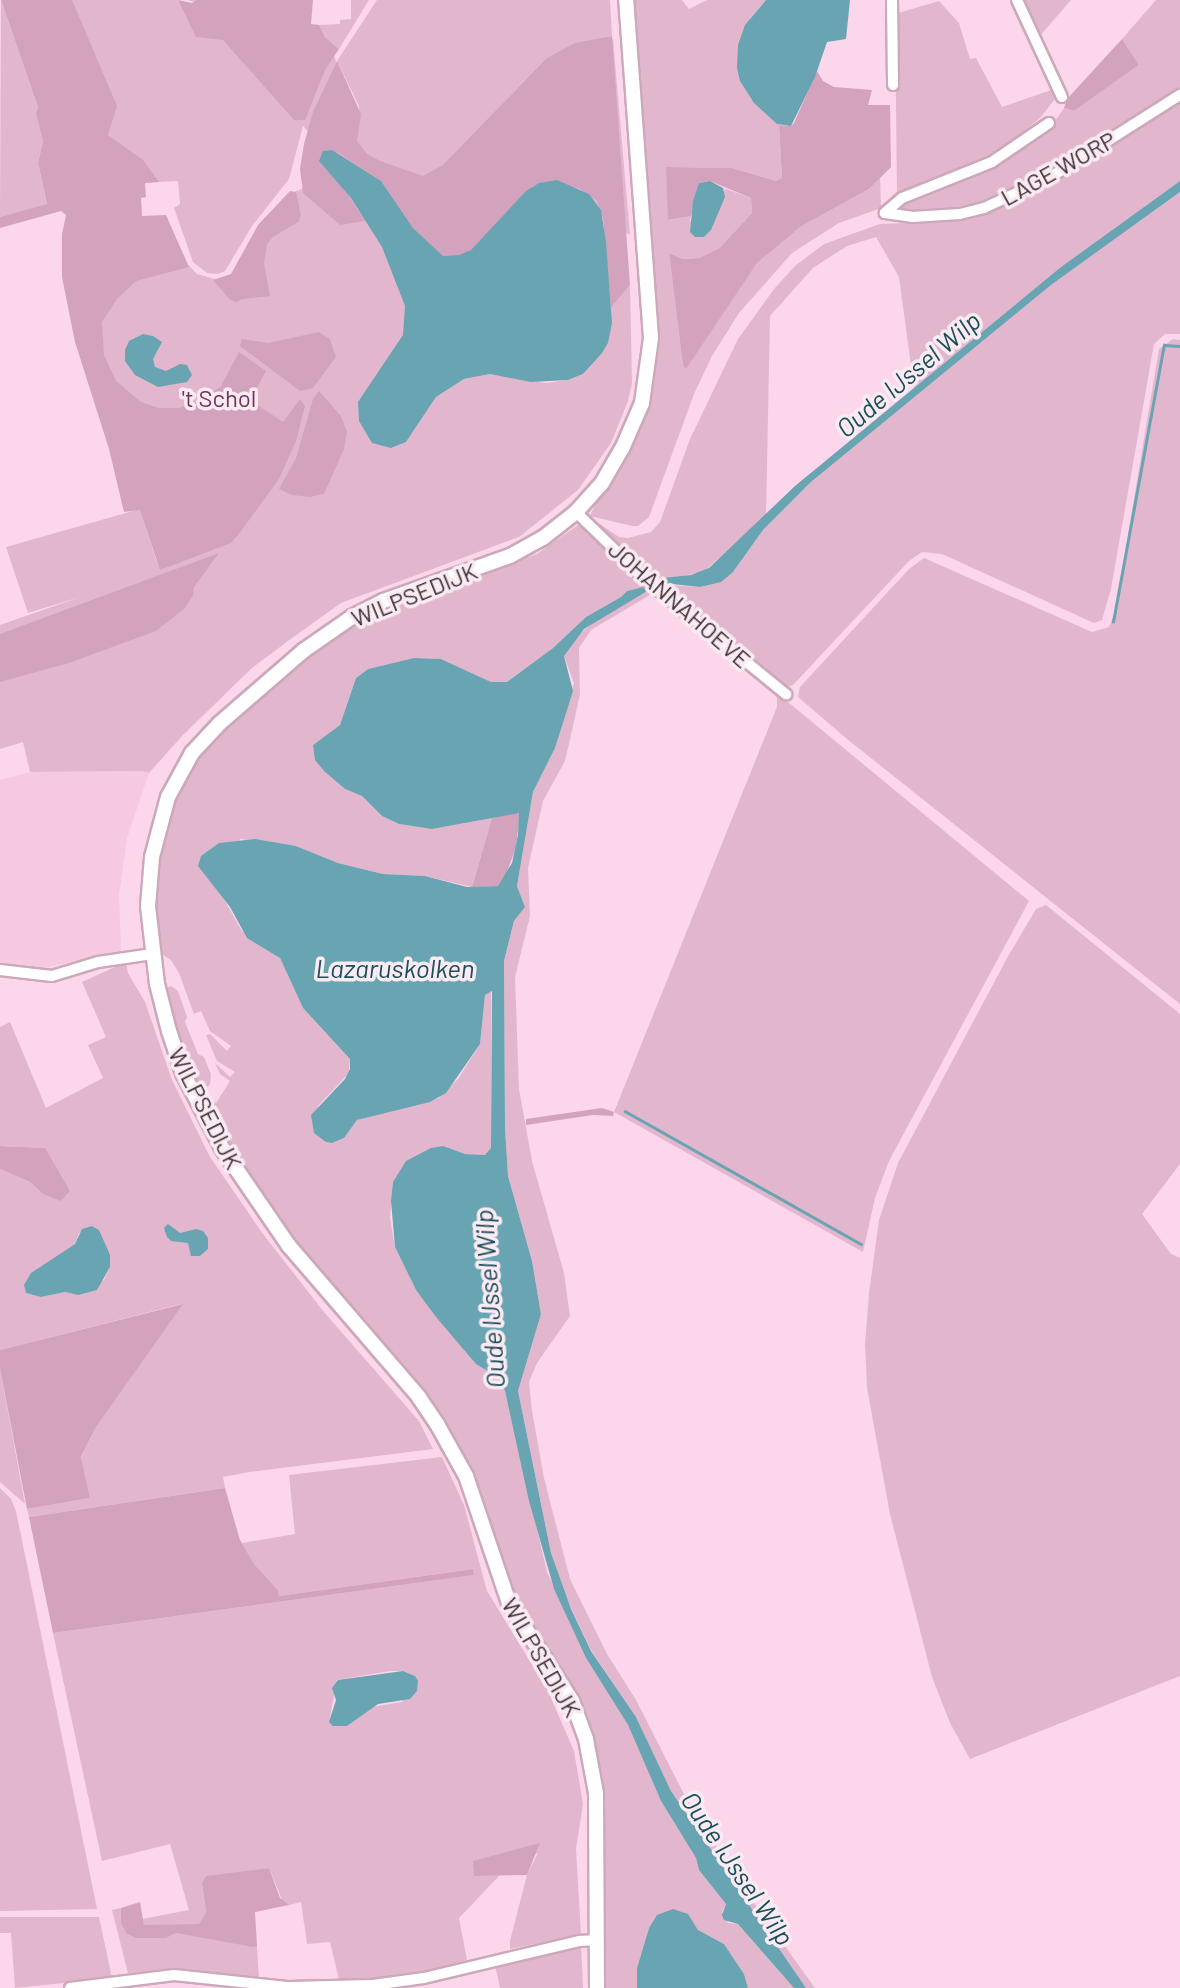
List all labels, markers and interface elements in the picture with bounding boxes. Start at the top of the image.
street label: LAGE WORP [995,125,1121,211]
water label: Oude IJssel Wilp [829,305,987,443]
park label: 't Schol [182,384,256,412]
street label: JOHANNAHOEVE [603,534,757,674]
street label: WILPSEDIJK [347,556,481,632]
water label: Lazaruskolken [316,952,474,984]
street label: WILPSEDIJK [163,1042,249,1174]
water label: Oude IJssel Wilp [467,1209,511,1389]
street label: WILPSEDIJK [496,1592,588,1722]
water label: Oude IJssel Wilp [675,1785,801,1951]

